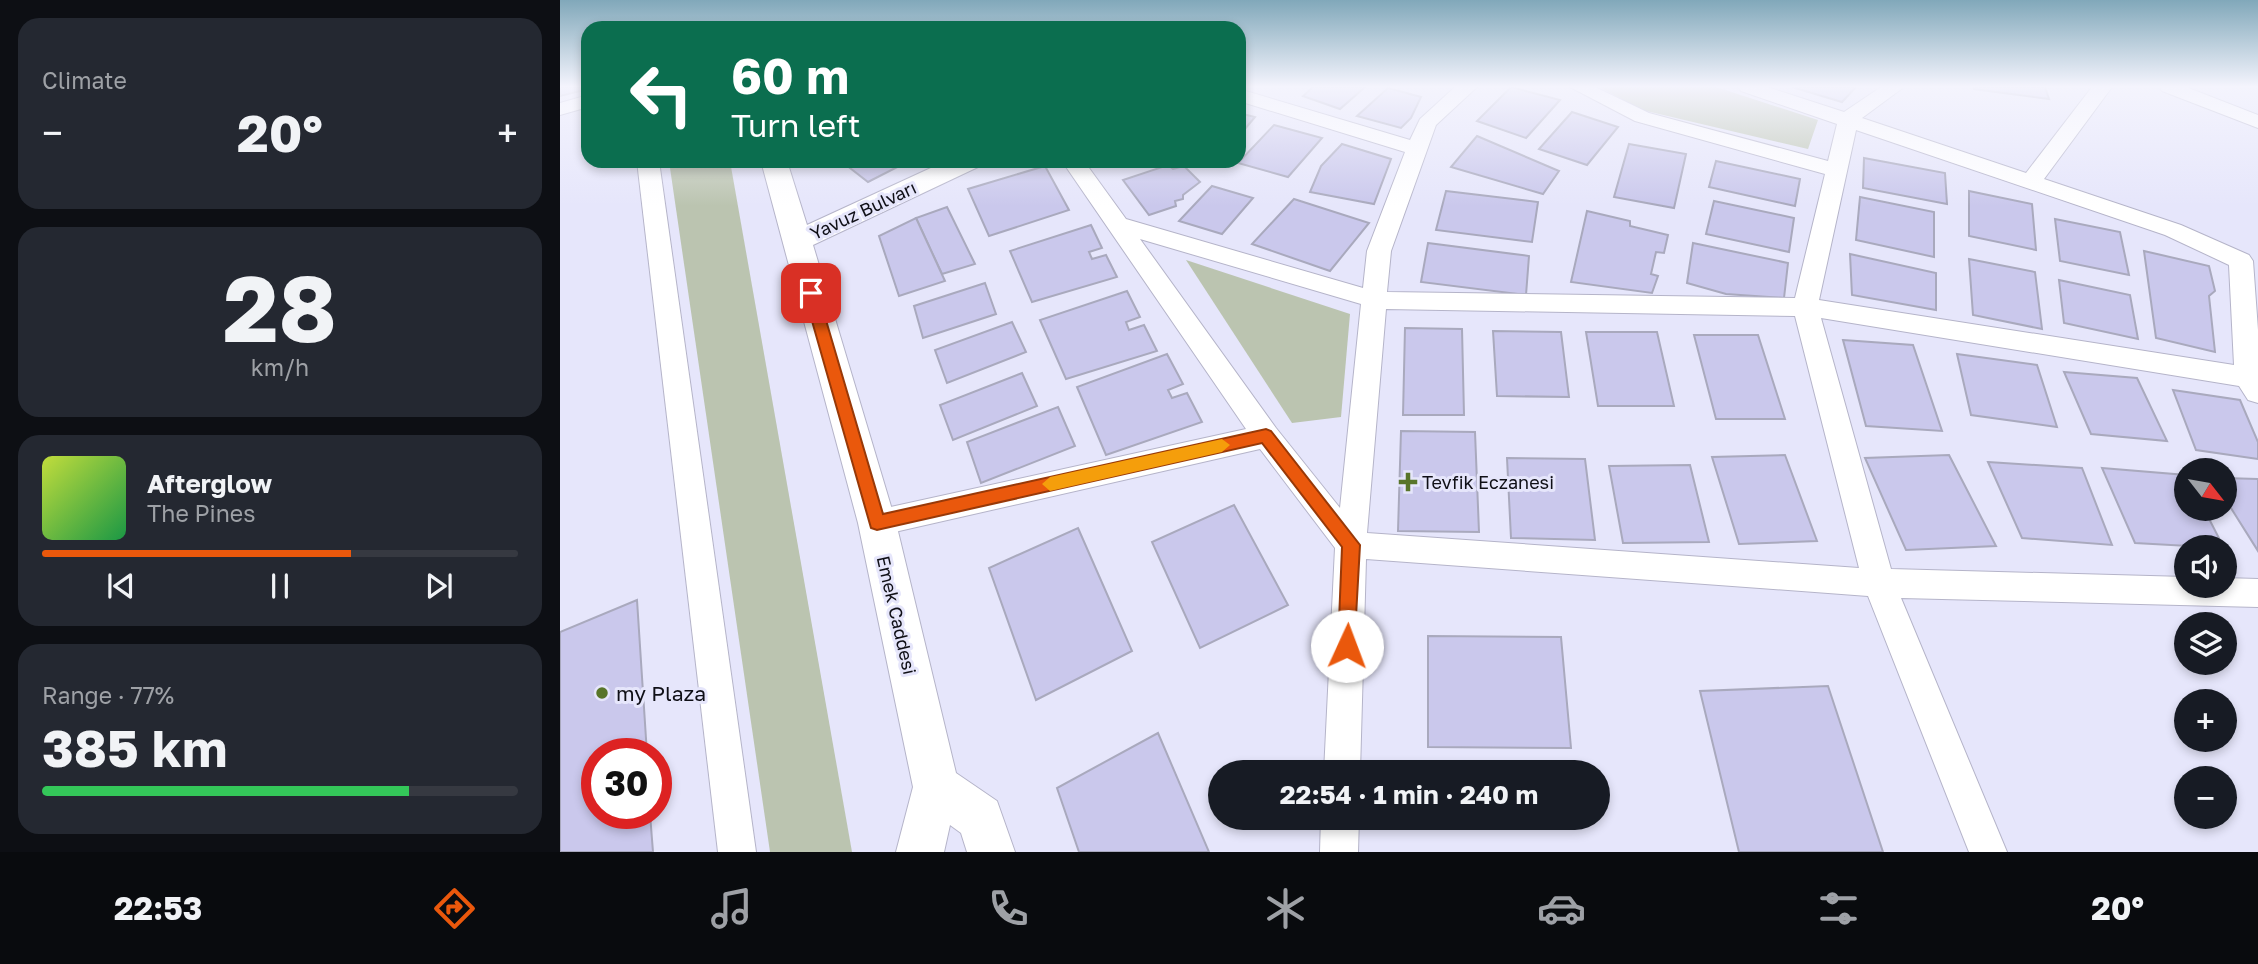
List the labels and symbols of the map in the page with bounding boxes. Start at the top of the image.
street label: Yavuz Bulvarı [806,176,920,244]
pin [781,263,841,323]
north arrow [2174,458,2236,522]
place label: Tevfik Eczanesi [1422,471,1554,493]
marker: Tevfik Eczanesi [1400,474,1416,490]
street label: Emek Caddesi [873,553,921,677]
position arrow [1310,609,1384,683]
place label: my Plaza [616,680,706,706]
marker: my Plaza [594,685,610,701]
speed limit sign: 30 [581,738,672,829]

